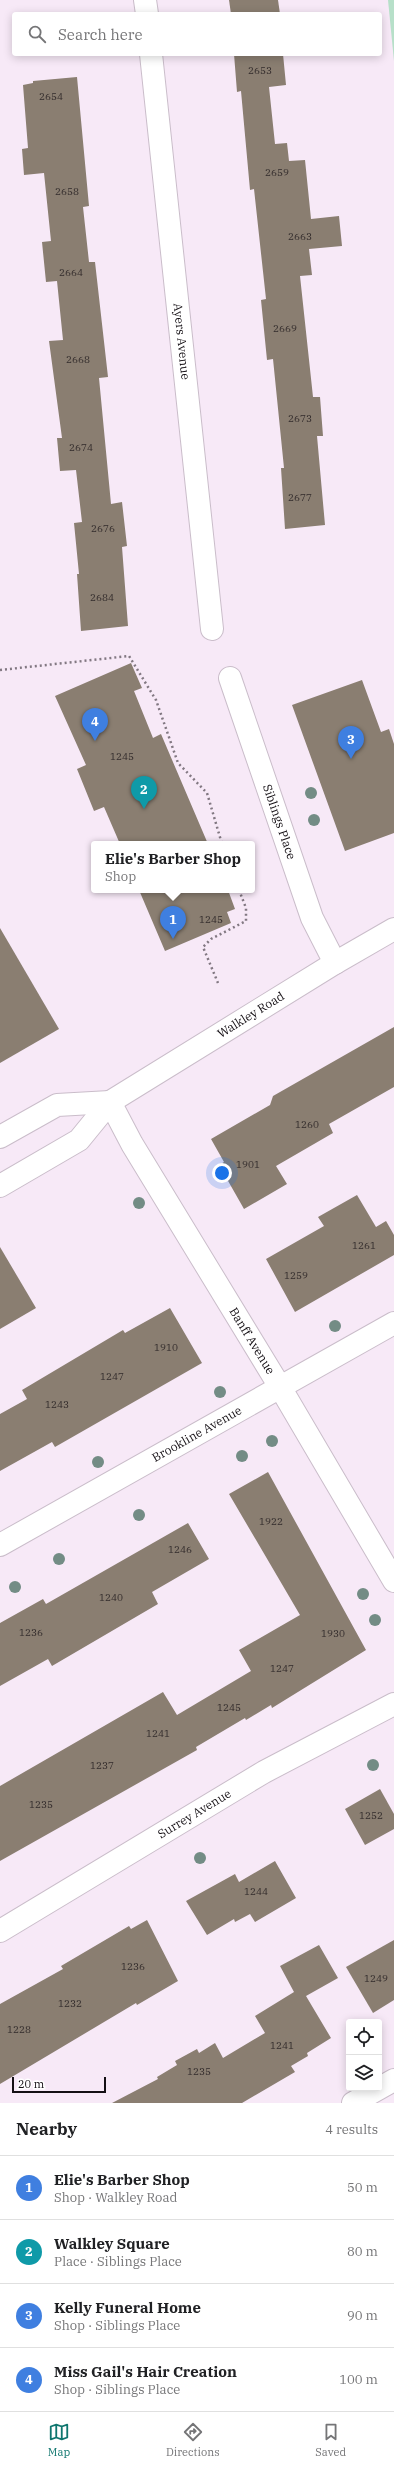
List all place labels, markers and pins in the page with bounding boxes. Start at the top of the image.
pin: 4 [82,708,108,741]
pin: 3 [338,726,364,759]
pin: 2 [131,776,157,809]
pin: 1 [160,906,186,939]

